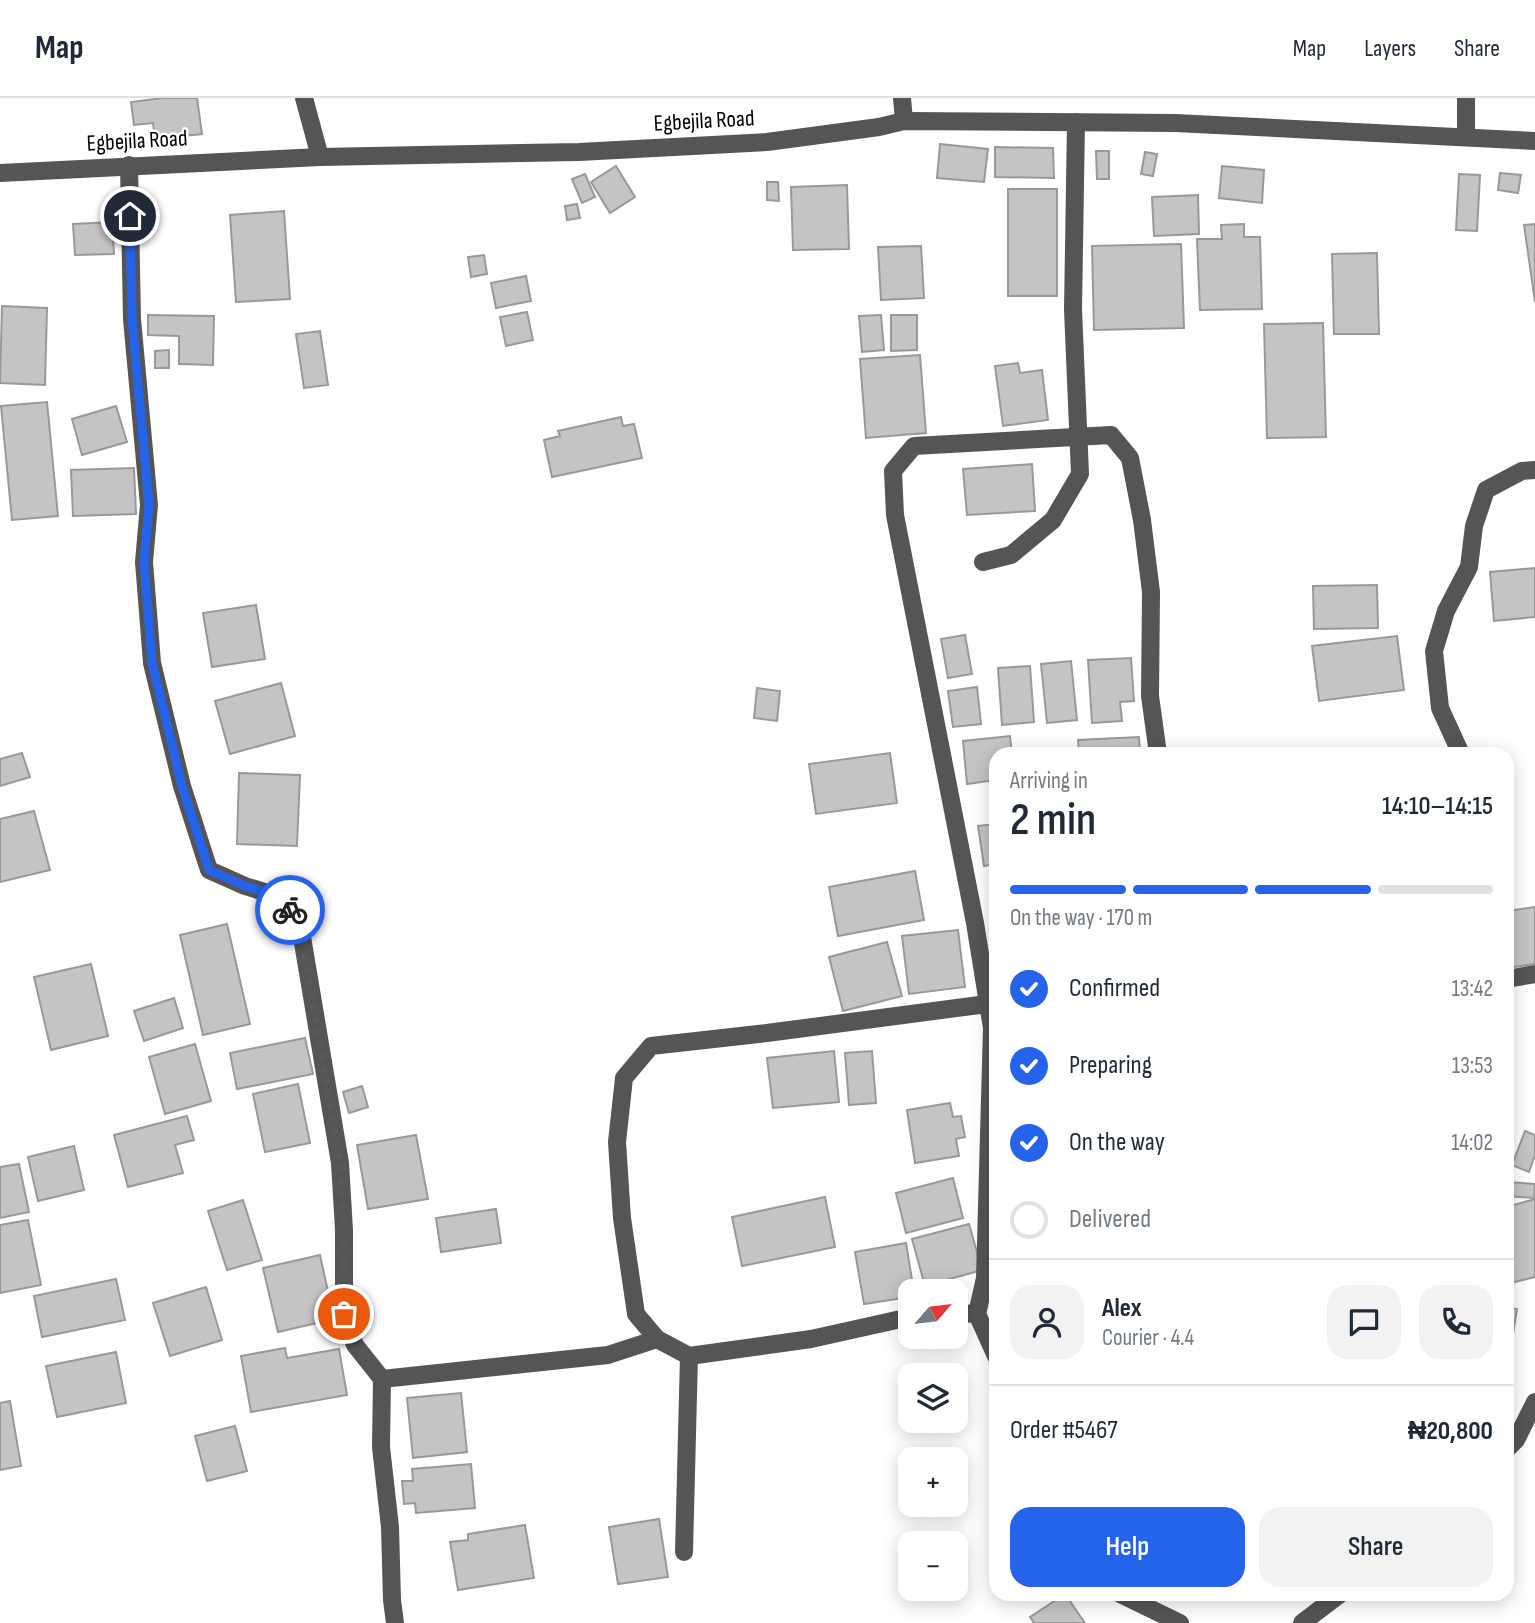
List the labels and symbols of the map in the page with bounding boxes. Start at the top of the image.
street label: Egbejila Road [653,104,755,138]
street label: Egbejila Road [86,124,188,158]
pin [100,186,160,246]
courier [255,875,325,945]
north arrow [898,1279,968,1349]
pin [314,1284,374,1344]

